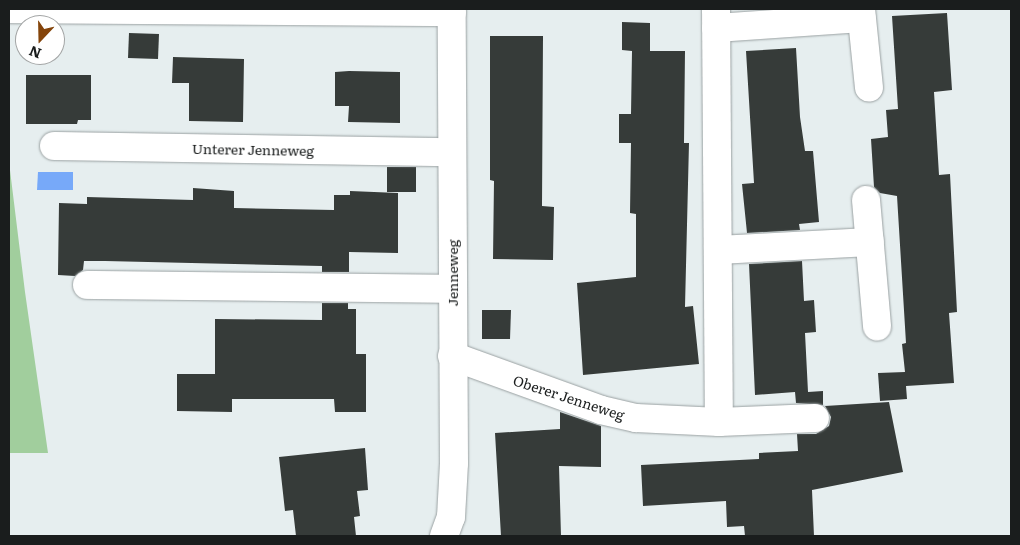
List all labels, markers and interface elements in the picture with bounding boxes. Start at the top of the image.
north arrow [15,15,65,65]
text: N [26,42,44,65]
street label: Unterer Jenneweg [192,140,314,158]
street label: Jenneweg [444,240,460,306]
street label: Oberer Jenneweg [511,371,627,423]

